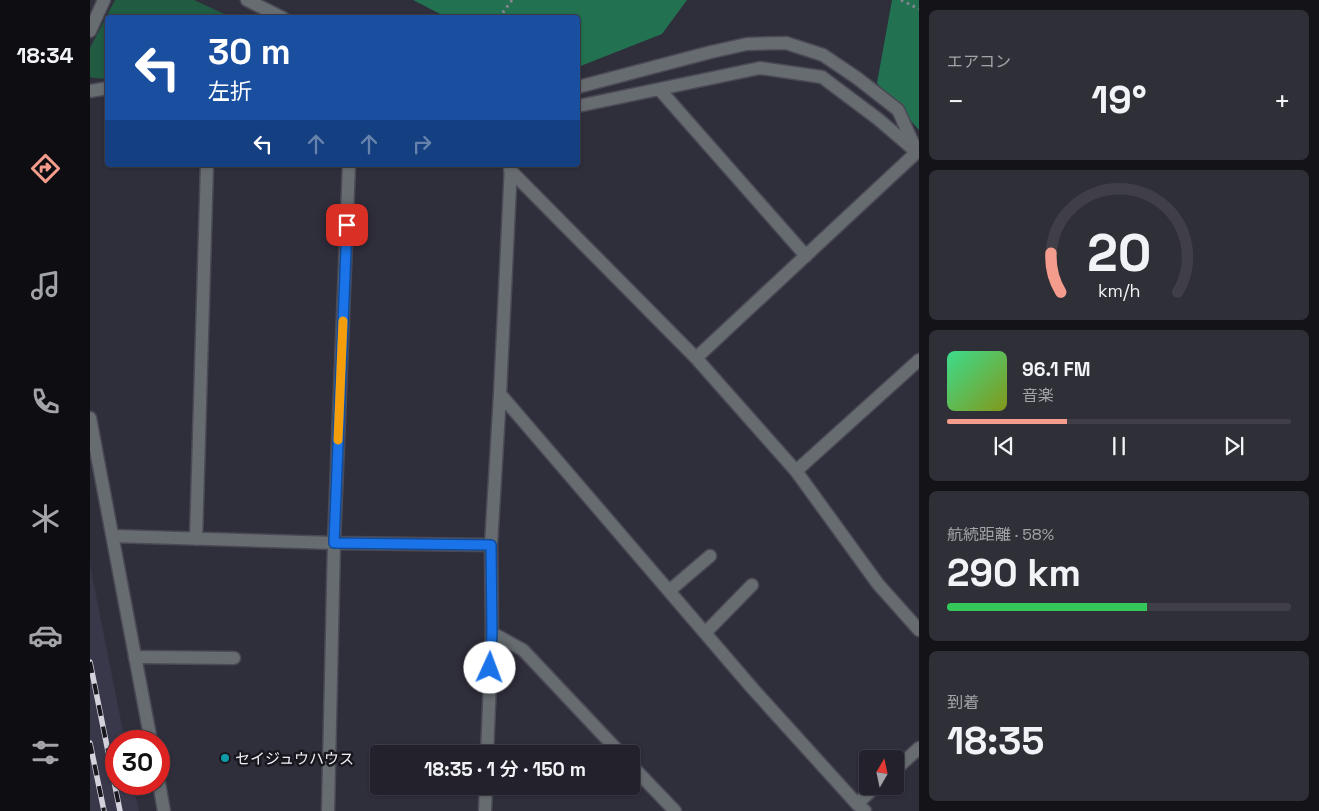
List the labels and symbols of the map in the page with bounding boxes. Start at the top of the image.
pin [326,204,368,246]
position arrow [463,641,515,693]
speed limit sign: 30 [105,730,170,795]
place label: セイジュウハウス [235,749,354,768]
north arrow [859,750,904,795]
marker: セイジュウハウス [219,752,231,764]

